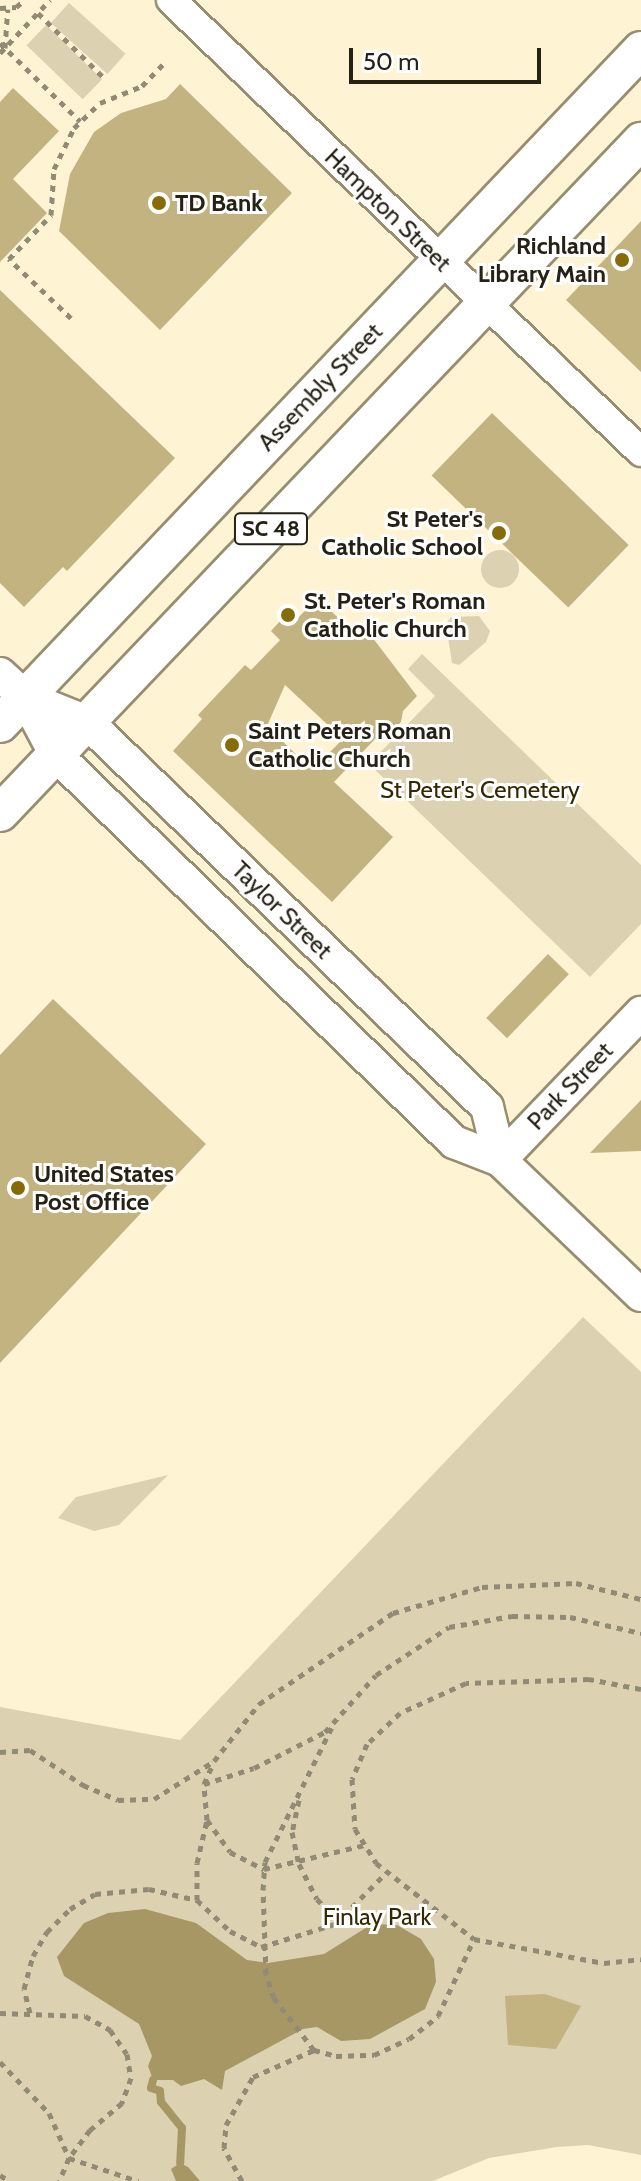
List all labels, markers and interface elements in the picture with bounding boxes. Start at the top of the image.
scale bar [353,32,545,82]
text: 50 m [363,47,419,76]
street label: Hampton Street [319,143,457,277]
place label: TD Bank [175,189,263,217]
marker: TD Bank [150,194,168,212]
place label: Richland Library Main [478,232,606,288]
marker: Richland Library Main [613,251,631,269]
street label: Assembly Street [252,317,388,457]
place label: St Peter's Catholic School [321,505,483,561]
road number: SC 48 [233,511,309,547]
marker: St Peter's Catholic School [490,524,508,542]
place label: St. Peter's Roman Catholic Church [304,587,486,643]
marker: St. Peter's Roman Catholic Church [279,606,297,624]
place label: Saint Peters Roman Catholic Church [248,717,451,773]
marker: Saint Peters Roman Catholic Church [223,736,241,754]
park label: St Peter's Cemetery [380,776,580,804]
street label: Taylor Street [226,855,338,965]
street label: Park Street [521,1036,619,1136]
place label: United States Post Office [34,1160,174,1216]
marker: United States Post Office [9,1179,27,1197]
park label: Finlay Park [323,1903,431,1931]

